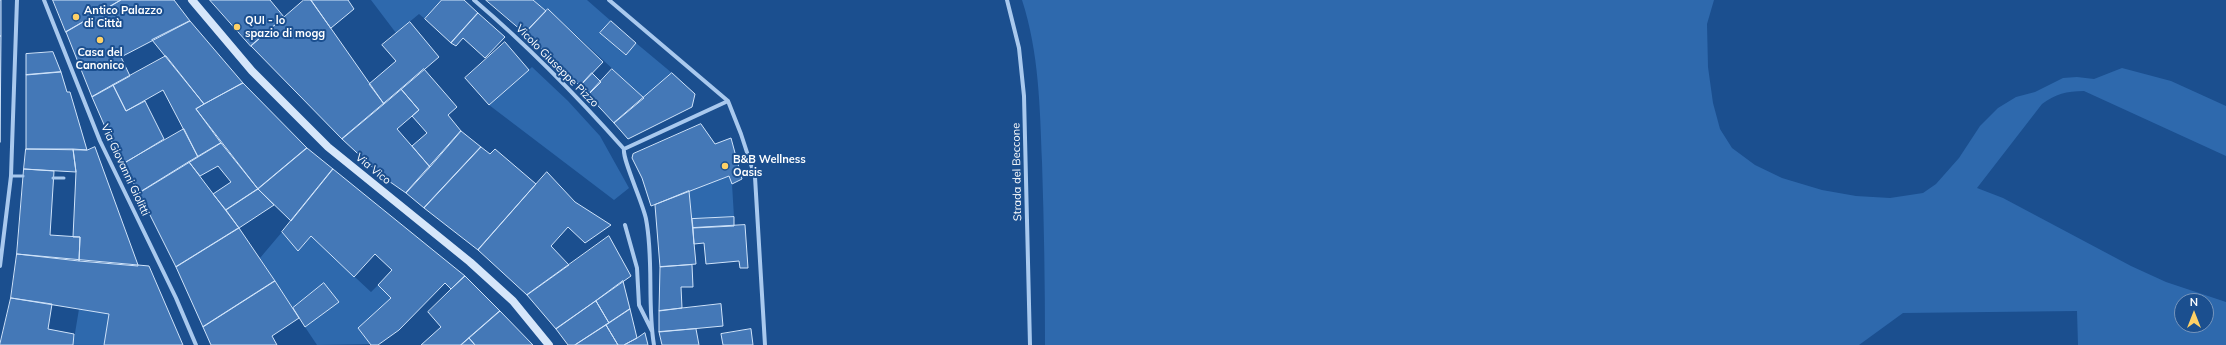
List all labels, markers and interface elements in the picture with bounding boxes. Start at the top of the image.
place label: Antico Palazzo di Città [84,4,162,30]
marker: Antico Palazzo di Città [71,12,81,22]
place label: QUI - lo spazio di mogg [245,14,325,40]
marker: QUI - lo spazio di mogg [232,22,242,32]
street label: Vicolo Giuseppe Pizzo [513,22,601,110]
marker: Casa del Canonico [95,35,105,45]
place label: Casa del Canonico [76,46,124,72]
street label: Via Giovanni Giolitti [98,122,152,218]
street label: Strada del Beccone [1010,123,1024,221]
street label: Via Vico [353,151,393,187]
place label: B&B Wellness Oasis [733,153,806,179]
marker: B&B Wellness Oasis [720,161,730,171]
north arrow [2174,293,2214,333]
text: N [2190,295,2198,309]

